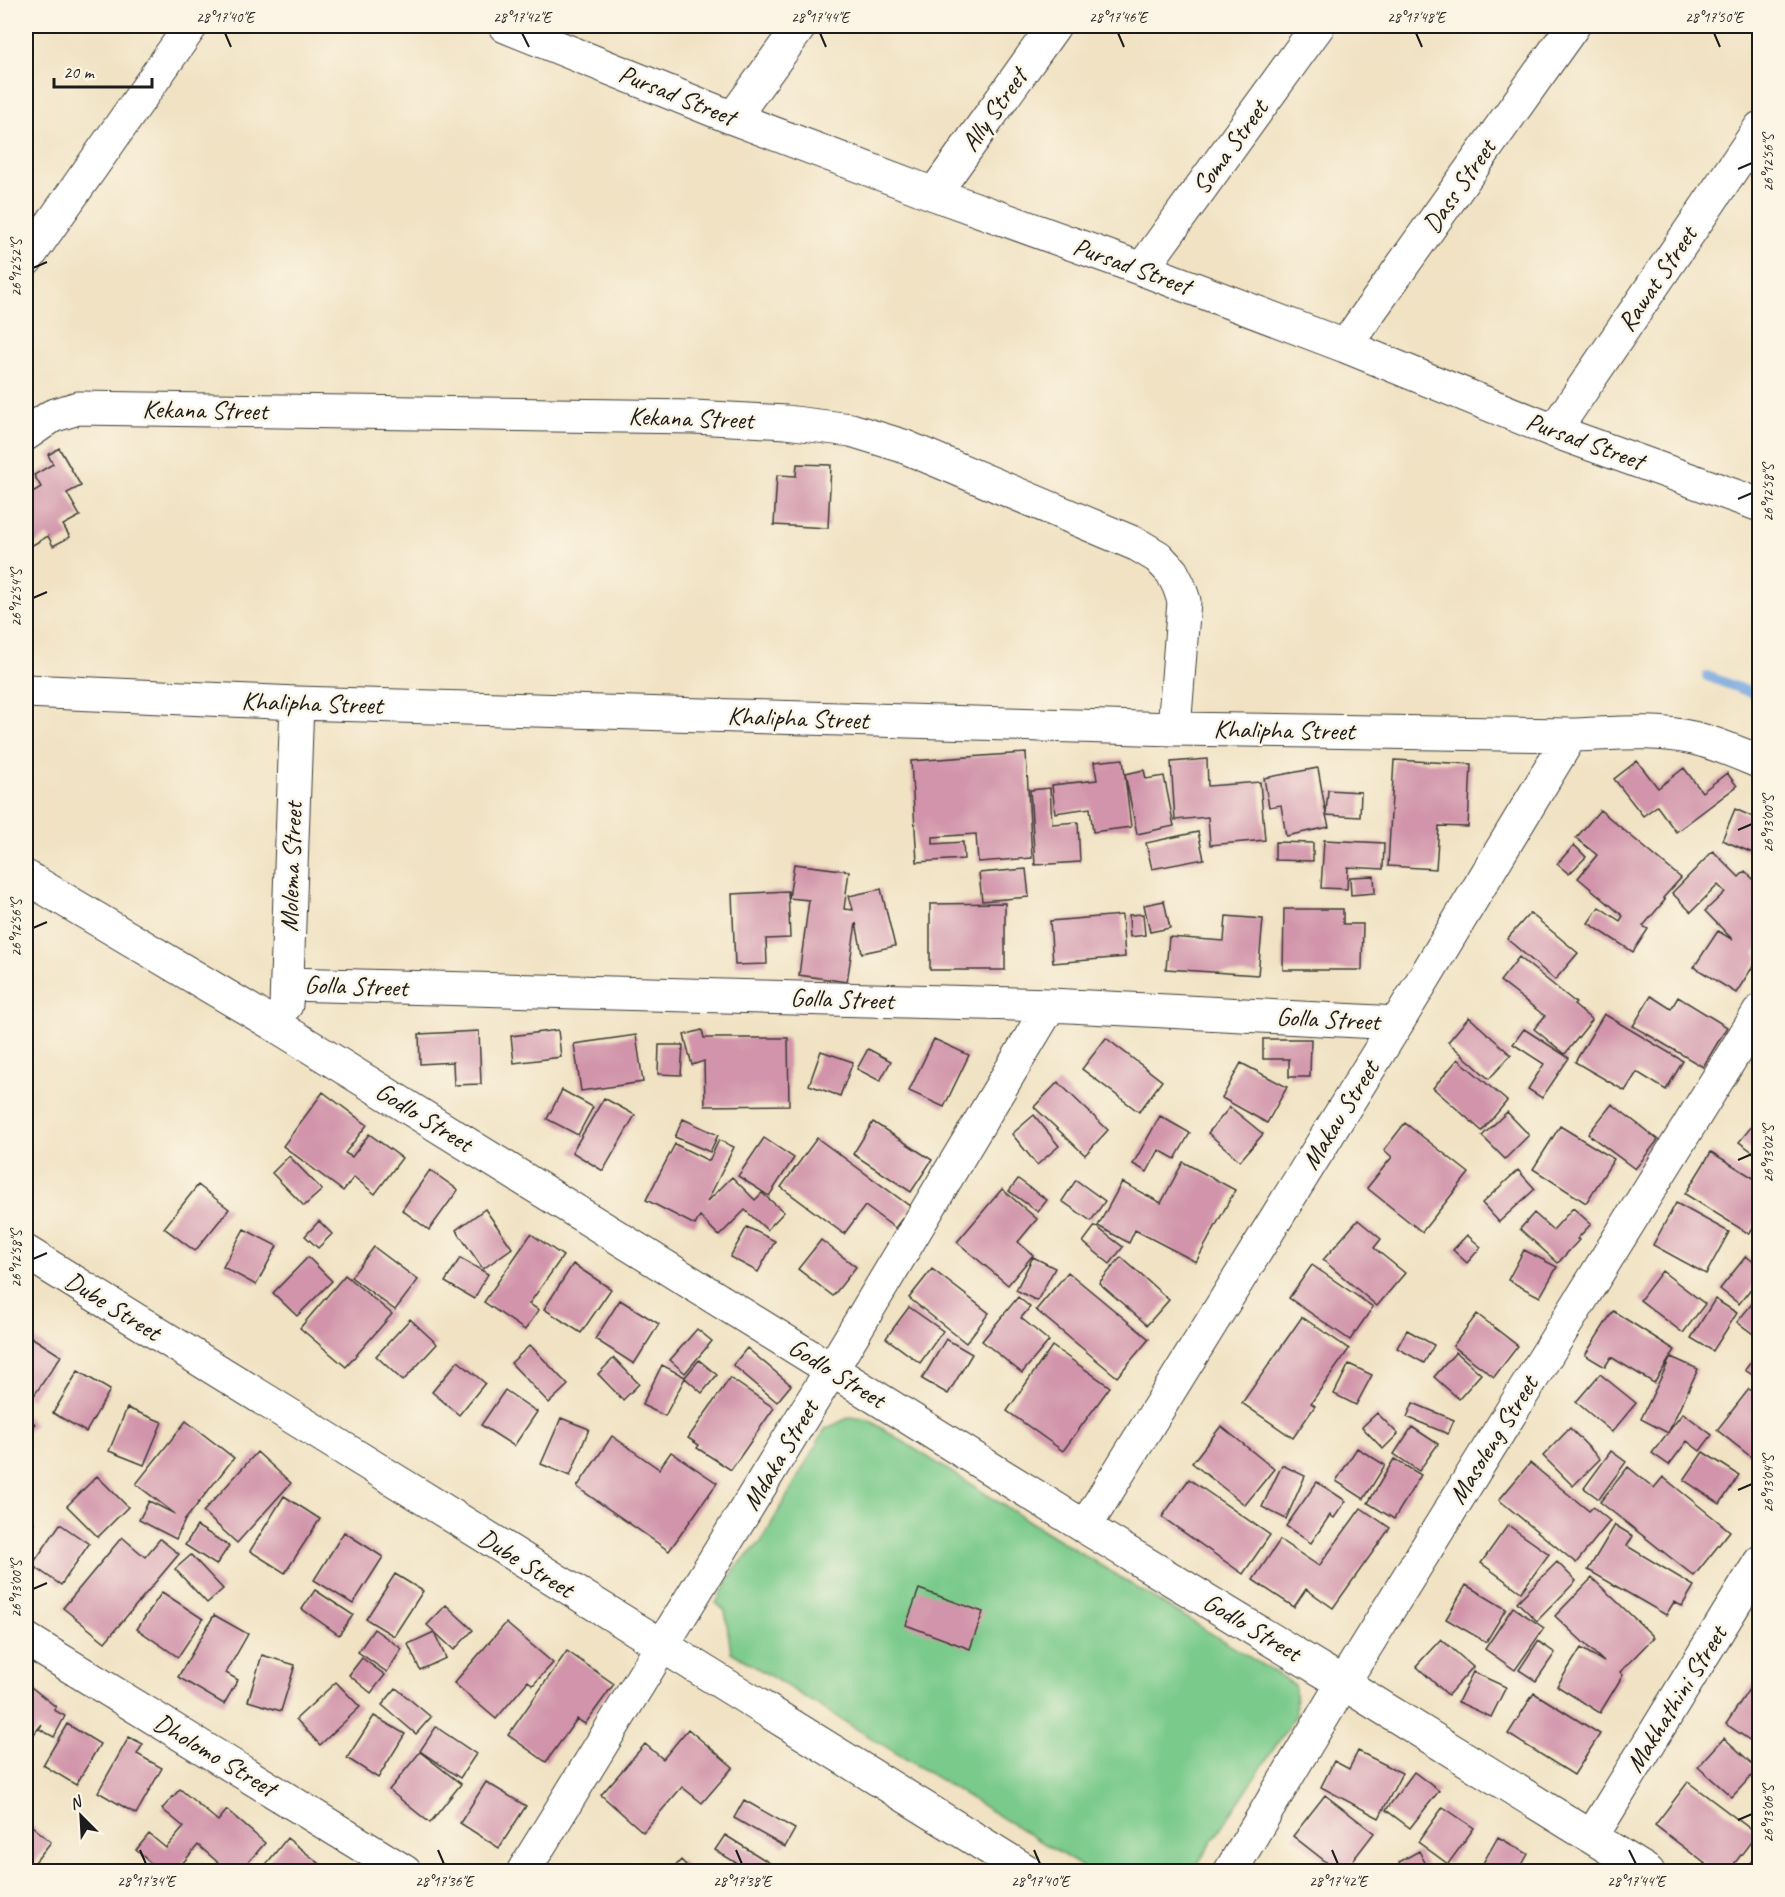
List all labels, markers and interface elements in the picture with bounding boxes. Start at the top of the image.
text: 28°17'40"E [196,8,256,27]
text: 28°17'42"E [493,8,553,27]
text: 28°17'44"E [791,8,851,27]
text: 28°17'46"E [1089,8,1149,27]
text: 28°17'48"E [1387,8,1447,27]
text: 28°17'50"E [1685,8,1745,27]
scale bar [54,51,152,89]
street label: Pursad Street [614,57,743,135]
street label: Ally Street [954,59,1036,158]
text: 20 m [63,61,96,83]
street label: Soma Street [1185,91,1277,201]
street label: Dass Street [1415,131,1504,239]
text: 26°12'56"S [1759,132,1778,192]
street label: Rawat Street [1610,218,1705,338]
street label: Pursad Street [1069,230,1198,304]
text: 26°12'52"S [7,237,26,297]
street label: Kekana Street [142,392,270,428]
street label: Kekana Street [628,399,756,437]
street label: Pursad Street [1522,405,1651,479]
text: 26°12'58"S [1759,462,1778,522]
text: 26°12'54"S [7,567,26,627]
street label: Khalipha Street [241,684,385,722]
street label: Khalipha Street [727,699,871,737]
street label: Khalipha Street [1213,712,1357,748]
text: 26°13'00"S [1759,793,1778,853]
street label: Molema Street [272,799,310,932]
text: 26°12'56"S [7,897,26,957]
street label: Golla Street [304,968,411,1004]
street label: Golla Street [790,981,897,1017]
street label: Golla Street [1275,1000,1383,1038]
street label: Makau Street [1294,1052,1388,1175]
street label: Godlo Street [369,1074,481,1161]
text: 26°13'02"S [1759,1123,1778,1183]
text: 26°12'58"S [7,1228,26,1288]
street label: Dube Street [59,1264,169,1349]
street label: Godlo Street [782,1330,894,1417]
street label: Masoleng Street [1441,1368,1546,1510]
street label: Mdaka Street [734,1392,827,1516]
text: 26°13'04"S [1759,1453,1778,1513]
street label: Dube Street [472,1521,582,1606]
text: 26°13'00"S [7,1558,26,1618]
street label: Godlo Street [1197,1585,1309,1670]
street label: Makhathini Street [1618,1618,1735,1778]
street label: Dholomo Street [148,1706,285,1806]
text: 26°13'06"S [1759,1783,1778,1843]
north arrow [51,1786,111,1846]
text: N [67,1791,87,1814]
text: 28°17'34"E [117,1872,177,1891]
text: 28°17'36"E [415,1872,475,1891]
text: 28°17'38"E [713,1872,773,1891]
text: 28°17'40"E [1011,1872,1071,1891]
text: 28°17'42"E [1309,1872,1369,1891]
text: 28°17'44"E [1607,1872,1667,1891]

